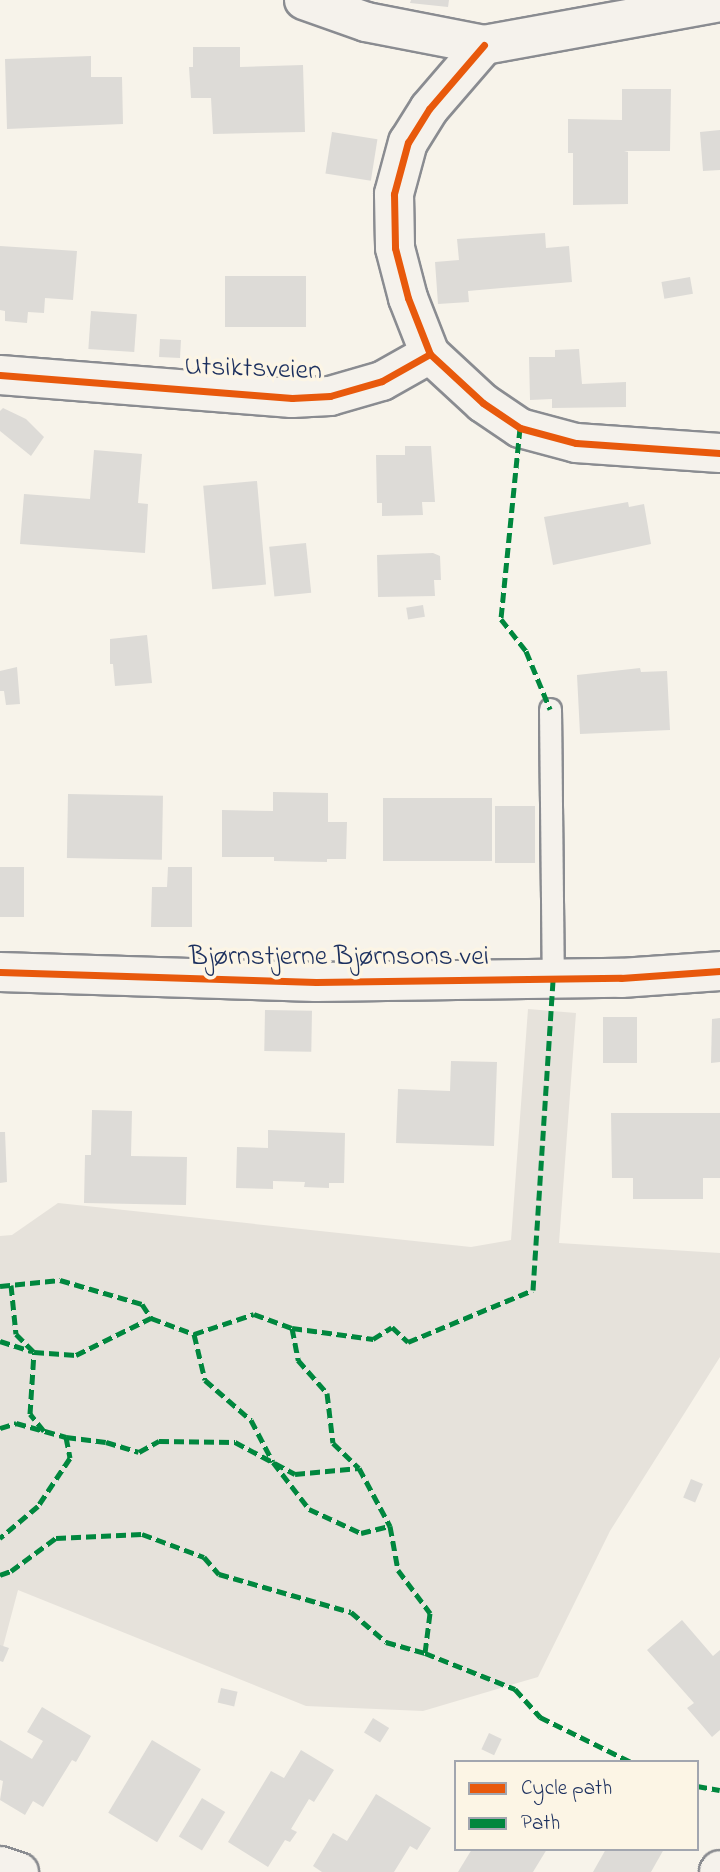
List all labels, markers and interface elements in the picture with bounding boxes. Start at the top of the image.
street label: Utsiktsveien [184,351,322,389]
street label: Bjørnstjerne Bjørnsons vei [189,941,489,975]
legend [454,1760,699,1851]
text: Cycle path [521,1774,612,1804]
text: Path [521,1809,560,1839]

